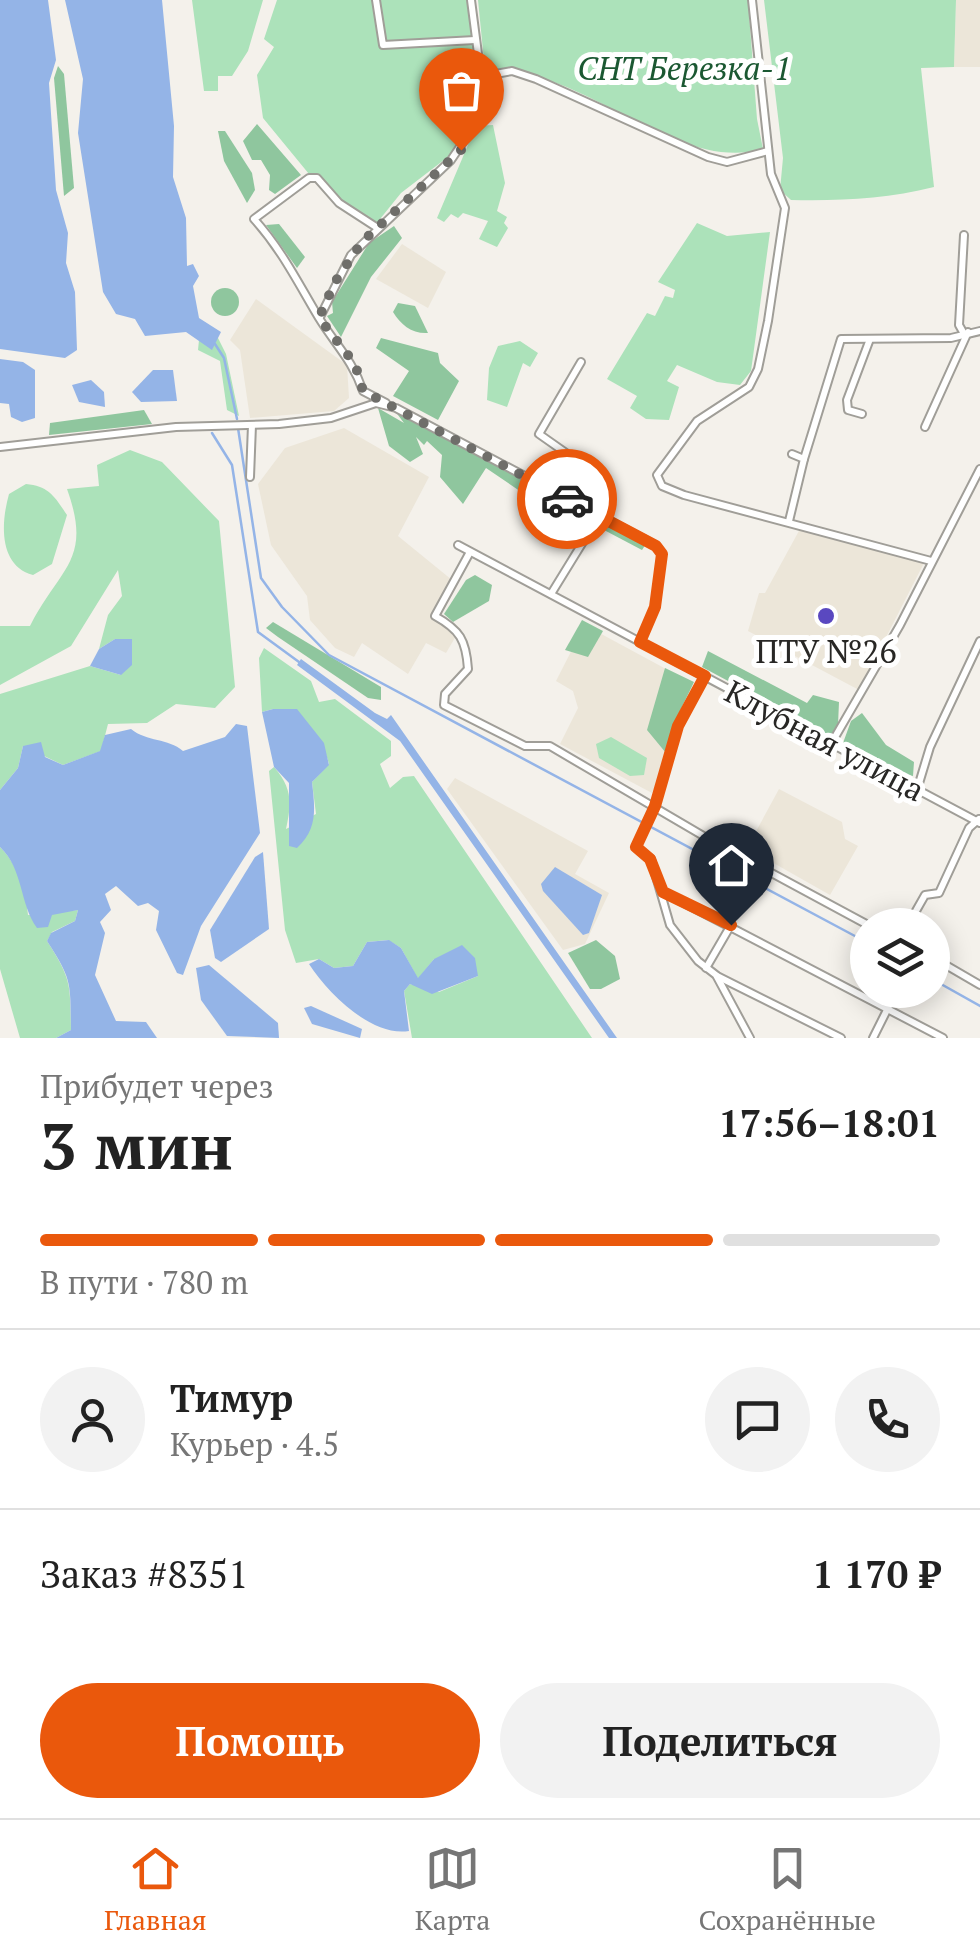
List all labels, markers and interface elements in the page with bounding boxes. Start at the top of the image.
park label: СНТ Березка-1 [577,47,791,89]
pin [419,48,504,151]
icon: bag [434,63,489,118]
courier [517,449,617,549]
icon: car [540,472,595,527]
marker: ПТУ №26 [815,605,837,627]
place label: ПТУ №26 [756,630,896,672]
street label: Клубная улица [718,670,932,810]
pin [689,823,774,926]
icon: home [704,838,759,893]
map controls [850,908,950,1008]
button: layers [850,908,950,1008]
text: Прибудет через [40,1065,274,1107]
text: 17:56–18:01 [718,1098,940,1148]
text: 3 мин [40,1101,233,1188]
text: В пути · 780 m [40,1261,248,1303]
button: person [40,1367,145,1472]
button: chat [705,1367,810,1472]
button: phone [835,1367,940,1472]
text: Тимур [170,1373,293,1423]
text: Курьер · 4.5 [170,1423,339,1465]
text: Заказ #8351 [40,1549,249,1599]
text: 1 170 ₽ [812,1549,940,1599]
button: Помощь [40,1683,480,1798]
button: Поделиться [500,1683,940,1798]
tab: Главная [104,1841,207,1938]
tab: Карта [415,1841,490,1938]
tab: Сохранённые [698,1841,876,1938]

